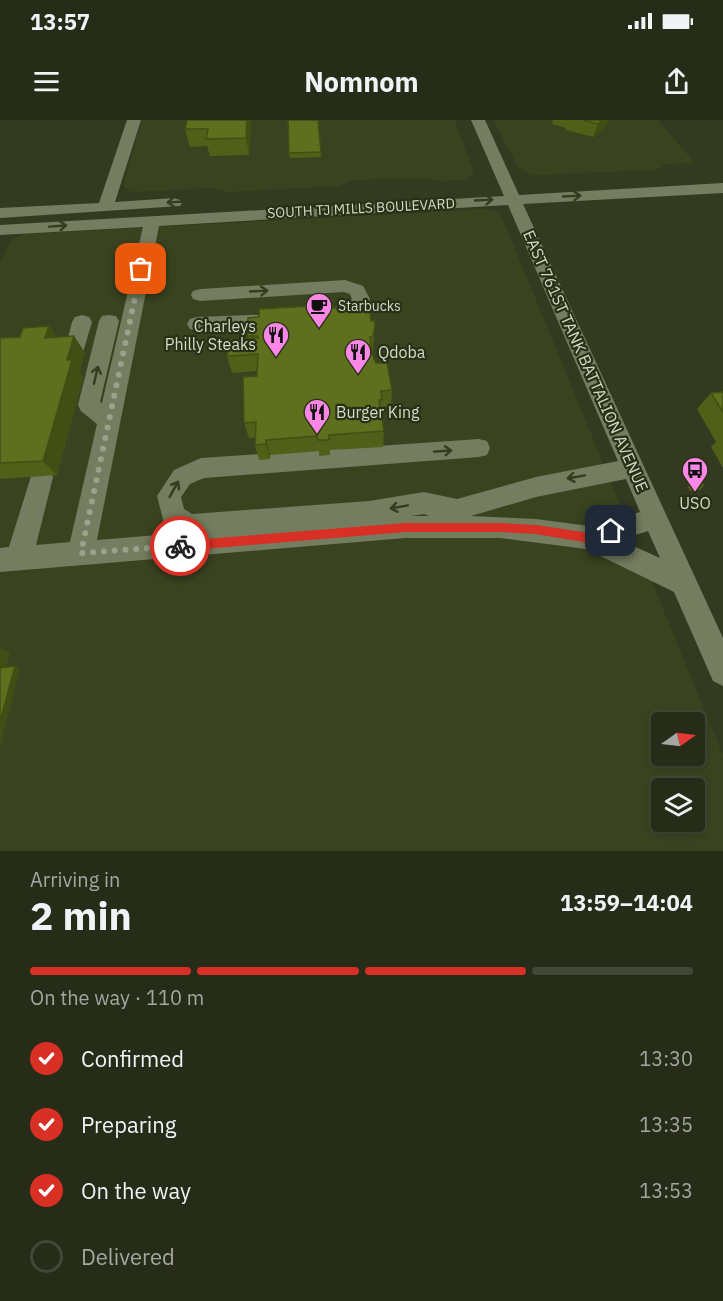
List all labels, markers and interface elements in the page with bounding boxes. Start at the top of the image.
text: 13:57 [30,7,90,36]
text: Nomnom [304,64,419,99]
icon: menu [30,65,63,98]
icon: share [660,65,693,98]
one-way arrow [562,190,582,201]
street label: SOUTH TJ MILLS BOULEVARD [267,194,455,222]
one-way arrow [473,195,493,206]
one-way arrow [167,197,187,208]
one-way arrow [48,221,68,232]
street label: EAST 761ST TANK BATTALION AVENUE [519,227,653,495]
pin [115,243,166,294]
icon: bag [124,252,157,285]
one-way arrow [248,286,268,297]
cafe icon: Starbucks [304,291,334,329]
place label: Starbucks [338,297,401,315]
place label: Charleys Philly Steaks [165,316,256,354]
restaurant icon: Charleys Philly Steaks [261,320,291,358]
restaurant icon: Qdoba [343,337,373,375]
place label: Qdoba [378,342,426,362]
one-way arrow [91,366,103,385]
restaurant icon: Burger King [302,397,332,435]
place label: Burger King [336,402,420,422]
one-way arrow [433,445,453,456]
bus stop icon: USO [680,455,710,493]
one-way arrow [566,472,586,483]
one-way arrow [168,481,180,498]
place label: USO [679,493,711,513]
one-way arrow [390,502,409,513]
pin [585,505,636,556]
icon: home [594,514,627,547]
courier [150,516,210,576]
icon: bike [164,530,197,563]
north arrow [651,712,705,766]
map controls [651,712,705,832]
button: layers [651,778,705,832]
text: Arriving in [30,866,120,893]
text: 13:59–14:04 [560,888,693,917]
text: 2 min [30,890,132,941]
text: On the way · 110 m [30,984,204,1011]
icon: check [30,1042,63,1075]
text: Confirmed [81,1044,184,1073]
text: 13:30 [639,1045,693,1072]
icon: check [30,1108,63,1141]
text: Preparing [81,1110,176,1139]
text: 13:35 [639,1111,693,1138]
icon: check [30,1174,63,1207]
text: On the way [81,1176,191,1205]
text: 13:53 [639,1177,693,1204]
text: Delivered [81,1242,175,1271]

